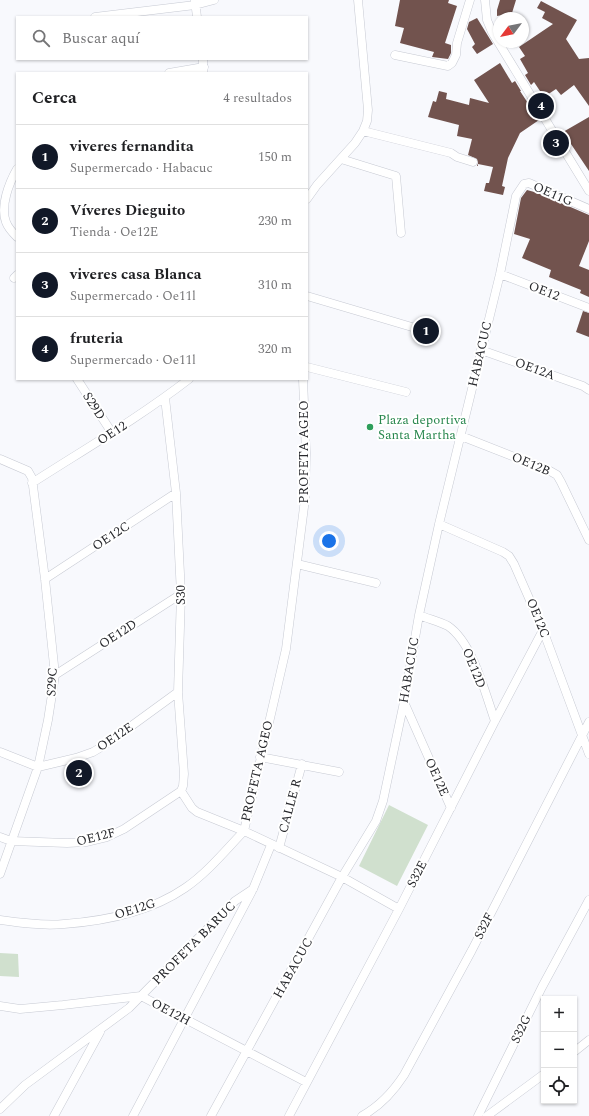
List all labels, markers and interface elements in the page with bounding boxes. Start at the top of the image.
north arrow [493,12,529,48]
search box [16,16,308,60]
icon: search [30,27,52,49]
text: Buscar aquí [62,27,140,50]
text: Cerca [32,85,77,111]
text: 4 resultados [223,88,292,108]
pin: 4 [528,91,554,121]
pin: 3 [543,128,569,158]
text: viveres fernandita [70,135,194,158]
text: 1 [41,147,49,167]
text: 150 m [258,147,292,167]
text: Supermercado · Habacuc [70,158,213,178]
street label: OE11G [530,177,576,211]
text: Víveres Dieguito [70,199,185,222]
text: 2 [41,211,49,231]
text: 230 m [258,211,292,231]
text: Tienda · Oe12E [70,222,158,242]
text: viveres casa Blanca [70,263,201,286]
text: 3 [41,275,49,295]
text: 310 m [258,275,292,295]
street label: OE12 [525,276,563,306]
text: Supermercado · Oe11l [70,286,196,306]
pin: 1 [413,316,439,346]
street label: HABACUC [463,319,497,389]
text: fruteria [70,327,123,350]
text: 4 [41,339,49,359]
text: 320 m [258,339,292,359]
text: Supermercado · Oe11l [70,350,196,370]
street label: OE12A [512,352,558,386]
street label: S29D [77,388,111,424]
street label: PROFETA AGEO [294,400,314,504]
place label: Plaza deportiva Santa Martha [378,410,467,445]
street label: OE12 [93,416,131,450]
marker: Plaza deportiva Santa Martha [365,422,375,432]
street label: OE12B [508,447,554,481]
street label: OE12C [88,516,134,556]
your location [319,531,339,551]
street label: S30 [171,585,191,605]
street label: OE12C [521,595,555,641]
street label: OE12D [95,614,141,654]
street label: HABACUC [393,635,425,705]
street label: OE12D [457,645,491,691]
street label: S29C [41,667,63,697]
street label: OE12E [93,717,137,757]
street label: PROFETA AGEO [236,718,278,824]
street label: OE12E [420,754,454,800]
pin: 2 [66,758,92,788]
street label: CALLE R [273,776,307,835]
street label: OE12F [74,822,118,852]
street label: S32E [402,857,432,891]
street label: OE12G [112,893,158,925]
street label: PROFETA BARUC [148,897,240,989]
street label: S32F [469,909,499,943]
street label: HABACUC [268,934,318,1002]
street label: OE12H [148,993,194,1031]
map controls [541,996,577,1104]
button: + [541,996,577,1032]
street label: S32G [505,1011,537,1047]
button: − [541,1032,577,1068]
button: locate [541,1068,577,1104]

